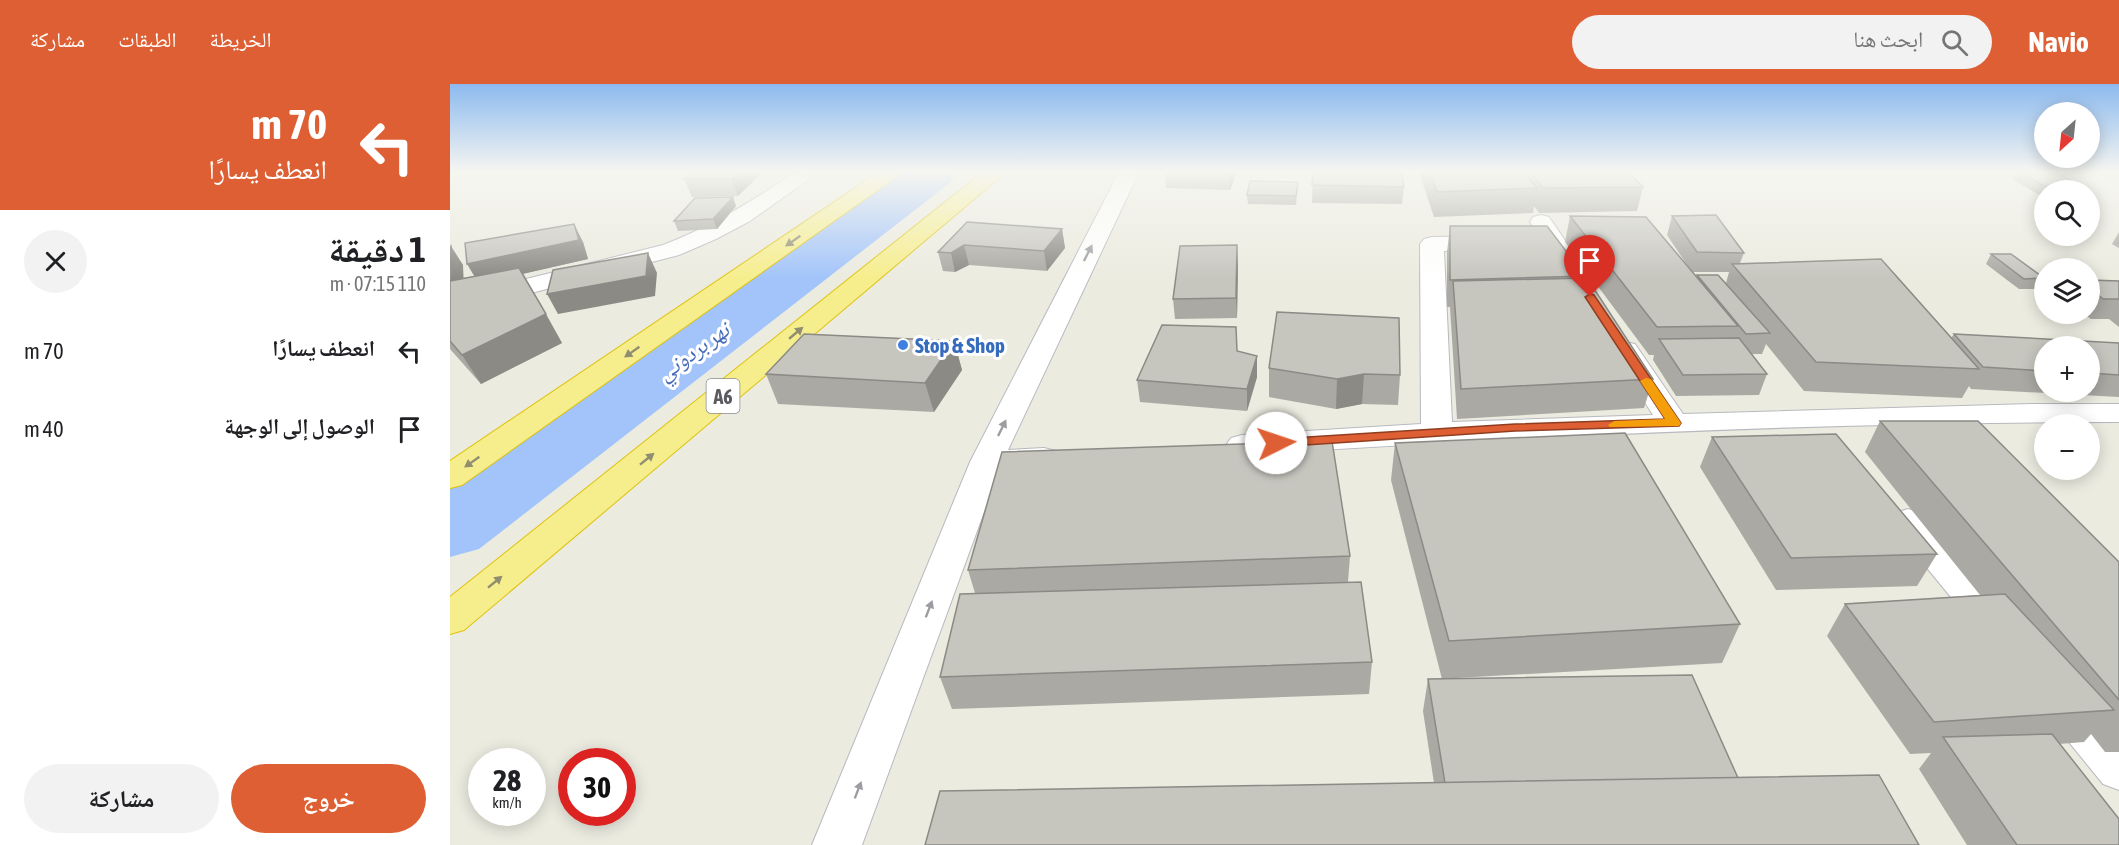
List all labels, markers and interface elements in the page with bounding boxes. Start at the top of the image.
search box [1572,15,1992,69]
text: ابحث هنا [1853,26,1923,52]
icon: search [1938,26,1971,59]
text: Navio [2028,26,2089,58]
text: مشاركة [30,27,85,51]
text: الطبقات [118,27,177,51]
text: الخريطة [210,27,271,51]
text: 70 m [252,100,327,148]
north arrow [2034,102,2100,168]
map controls [2034,102,2100,480]
icon: left [348,108,426,186]
text: انعطف يسارًا [208,154,327,185]
button: search [2034,180,2100,246]
text: 1 دقيقة [329,228,426,270]
button: close [24,230,87,293]
one-way arrow [785,235,801,246]
pin [1564,235,1615,297]
one-way arrow [1083,244,1093,261]
icon: arrive [1573,244,1606,277]
button: layers [2034,258,2100,324]
text: 110 m · 07:15 [330,272,426,295]
water label: نهر بردوني [652,314,739,389]
one-way arrow [788,327,804,340]
place label: Stop & Shop [915,333,1005,357]
text: انعطف يسارًا [272,335,375,361]
icon: left [393,335,426,368]
button: + [2034,336,2100,402]
text: 70 m [24,338,64,364]
marker: Stop & Shop [896,338,910,352]
one-way arrow [625,346,641,358]
road number: A6 [706,379,740,413]
position arrow [1244,411,1308,475]
text: الوصول إلى الوجهة [224,413,375,439]
icon: arrive [393,413,426,446]
button: − [2034,414,2100,480]
text: 40 m [24,416,64,442]
one-way arrow [998,420,1007,437]
one-way arrow [639,453,655,466]
one-way arrow [464,456,480,468]
one-way arrow [488,577,503,589]
one-way arrow [924,599,934,617]
speed limit sign: 30 [558,748,636,826]
text: 28 [493,763,521,797]
button: مشاركة [24,764,219,833]
button: خروج [231,764,426,833]
one-way arrow [853,781,863,799]
text: km/h [492,794,522,811]

